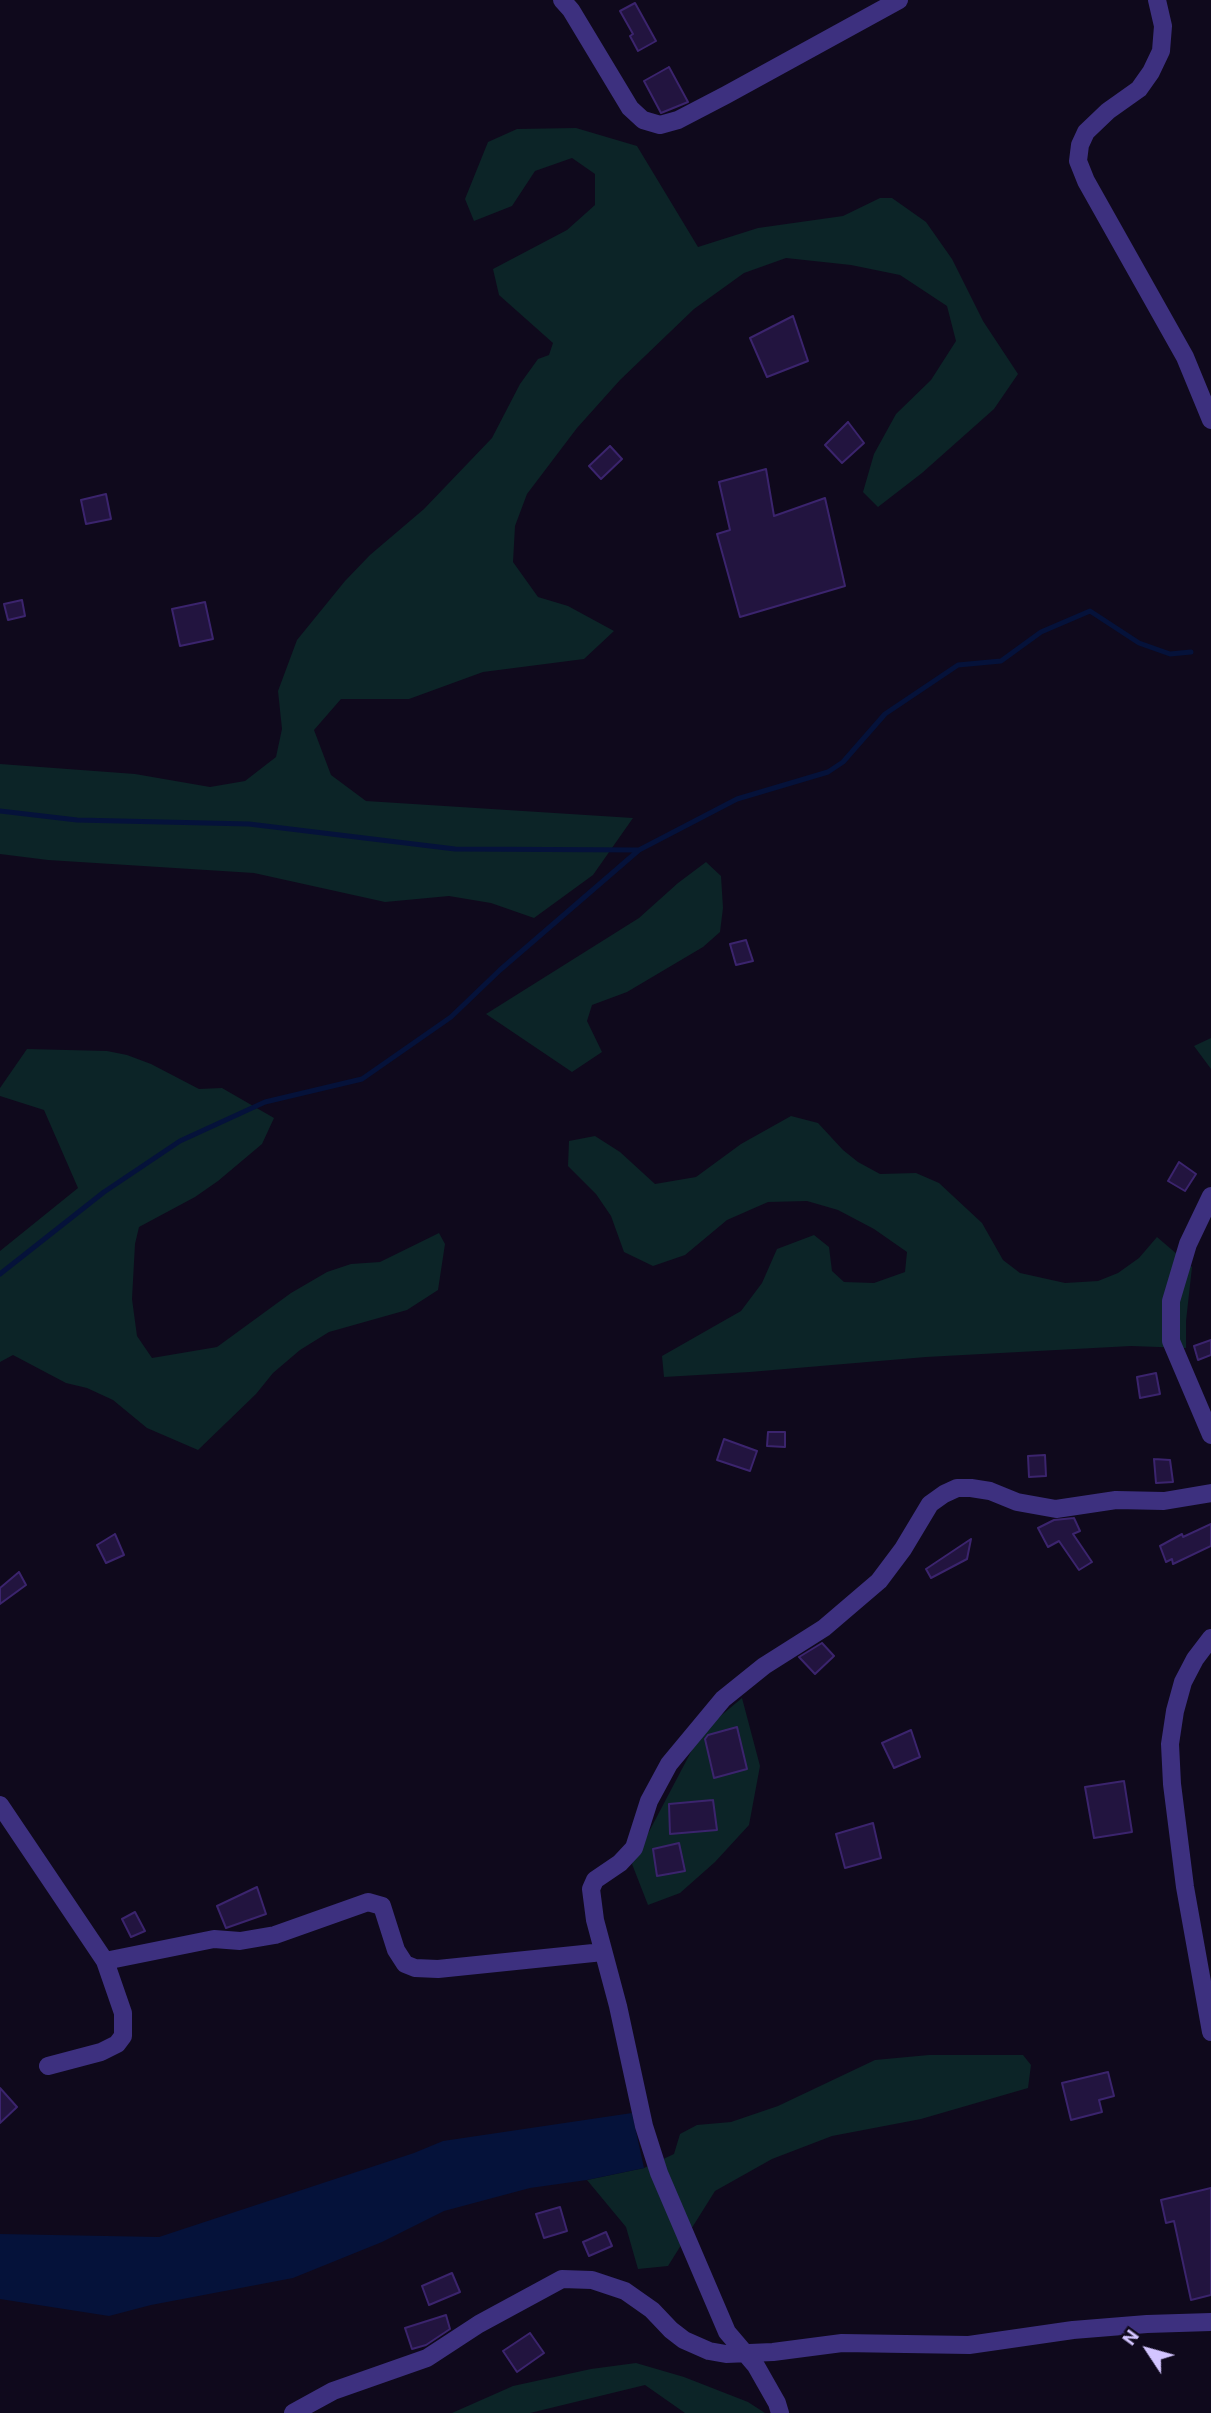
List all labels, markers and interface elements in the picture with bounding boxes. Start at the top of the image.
north arrow [1113,2315,1183,2385]
text: N [1117,2325,1144,2350]

